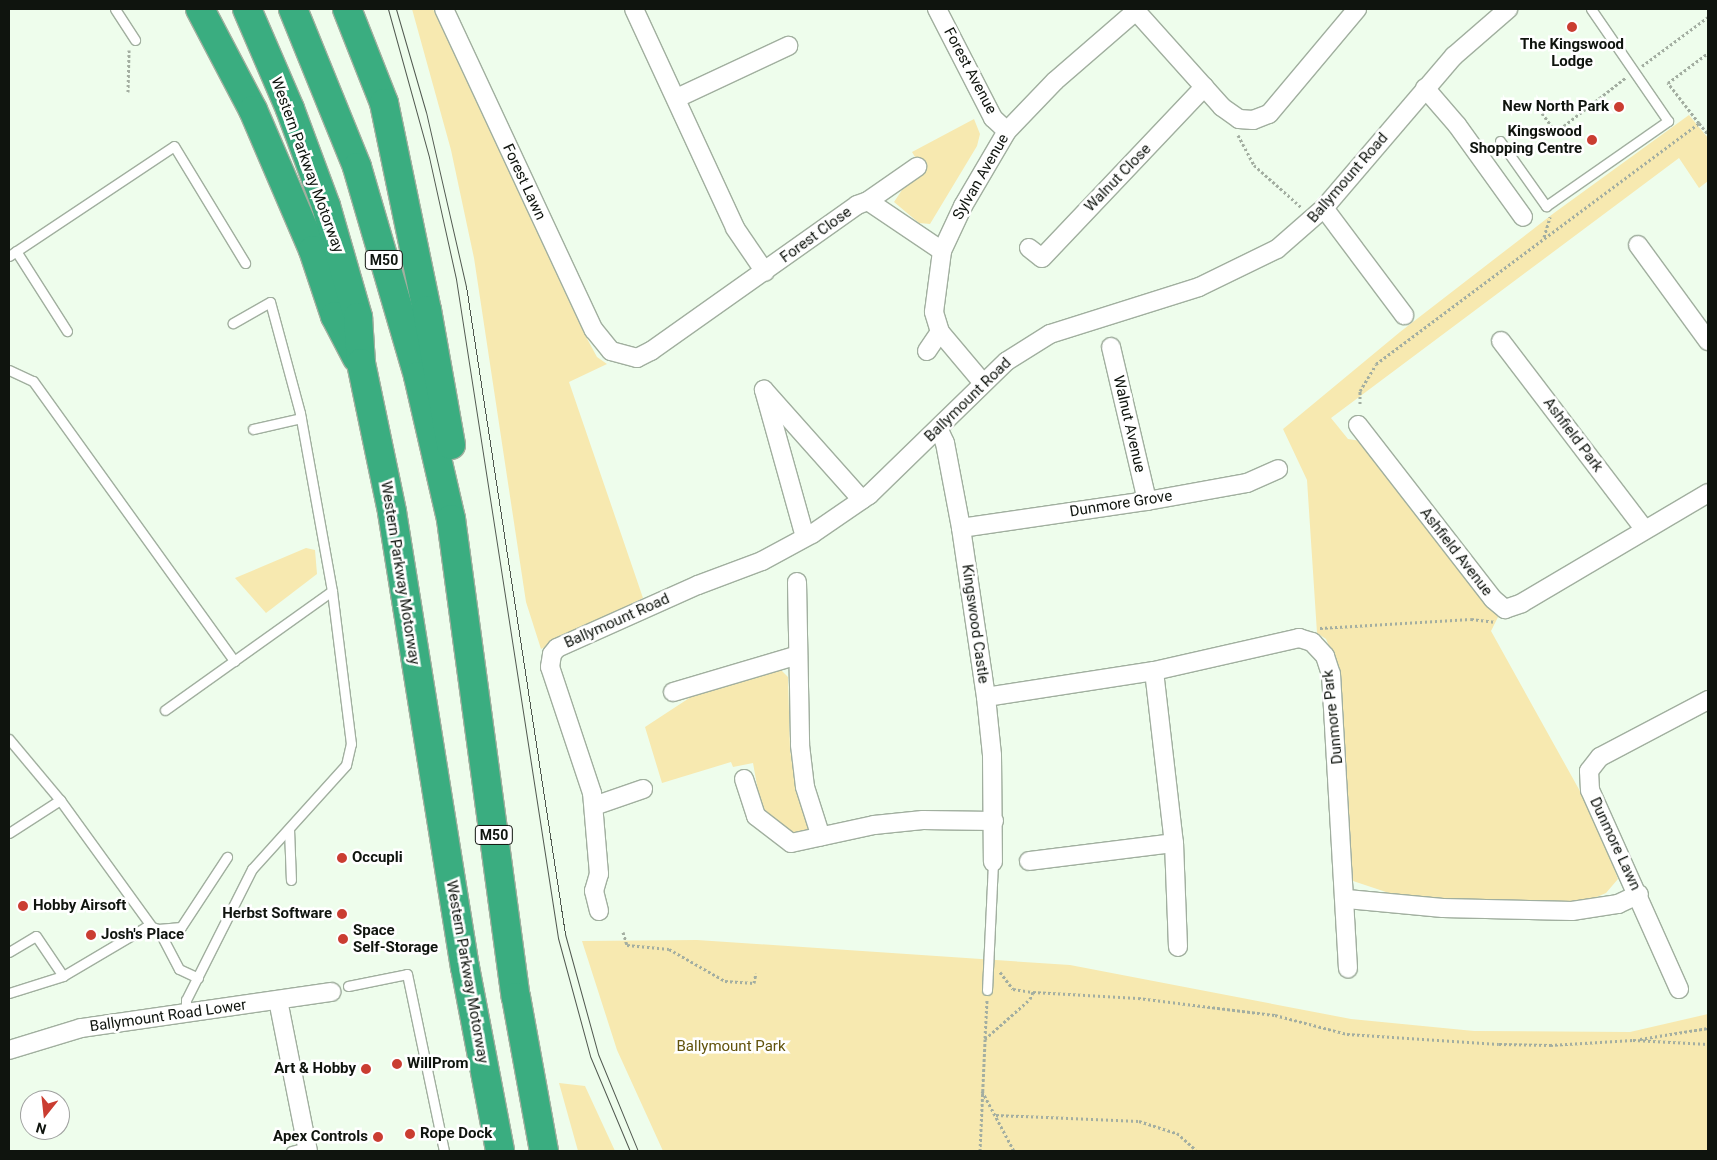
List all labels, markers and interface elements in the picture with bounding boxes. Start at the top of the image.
marker: The Kingswood Lodge [1566,21,1578,33]
street label: Forest Avenue [940,25,1000,117]
place label: The Kingswood Lodge [1520,35,1624,70]
street label: Western Parkway Motorway [267,75,347,255]
place label: New North Park [1502,98,1609,116]
marker: New North Park [1613,101,1625,113]
place label: Kingswood Shopping Centre [1469,122,1582,157]
street label: Ballymount Road [1304,129,1392,227]
street label: Sylvan Avenue [949,131,1013,223]
marker: Kingswood Shopping Centre [1586,134,1598,146]
street label: Walnut Close [1081,140,1155,216]
street label: Forest Lawn [499,141,549,223]
street label: Forest Close [777,203,855,267]
road number: M50 [364,248,404,272]
street label: Ballymount Road [921,354,1015,446]
street label: Walnut Avenue [1109,374,1149,474]
street label: Ashfield Park [1539,394,1607,476]
street label: Western Parkway Motorway [377,480,423,666]
street label: Dunmore Grove [1069,487,1173,521]
street label: Ashfield Avenue [1416,504,1496,600]
street label: Kingswood Castle [958,563,992,685]
street label: Ballymount Road [562,590,672,652]
street label: Dunmore Park [1319,669,1347,765]
street label: Dunmore Lawn [1586,795,1644,893]
road number: M50 [474,824,514,846]
place label: Occupli [352,849,403,867]
marker: Occupli [336,852,348,864]
street label: Western Parkway Motorway [442,879,492,1065]
place label: Hobby Airsoft [33,897,126,915]
marker: Hobby Airsoft [17,900,29,912]
place label: Herbst Software [222,905,332,923]
marker: Herbst Software [336,908,348,920]
place label: Space Self-Storage [353,921,438,956]
place label: Josh's Place [101,926,184,944]
marker: Josh's Place [85,929,97,941]
marker: Space Self-Storage [337,933,349,945]
street label: Ballymount Road Lower [89,996,247,1036]
park label: Ballymount Park [676,1038,786,1056]
place label: WillProm [407,1055,468,1073]
marker: WillProm [391,1058,403,1070]
place label: Art & Hobby [274,1060,356,1078]
marker: Art & Hobby [360,1063,372,1075]
north arrow [20,1090,70,1140]
text: N [34,1119,48,1138]
place label: Rope Dock [420,1125,492,1143]
place label: Apex Controls [273,1128,368,1146]
marker: Rope Dock [404,1128,416,1140]
marker: Apex Controls [372,1131,384,1143]

